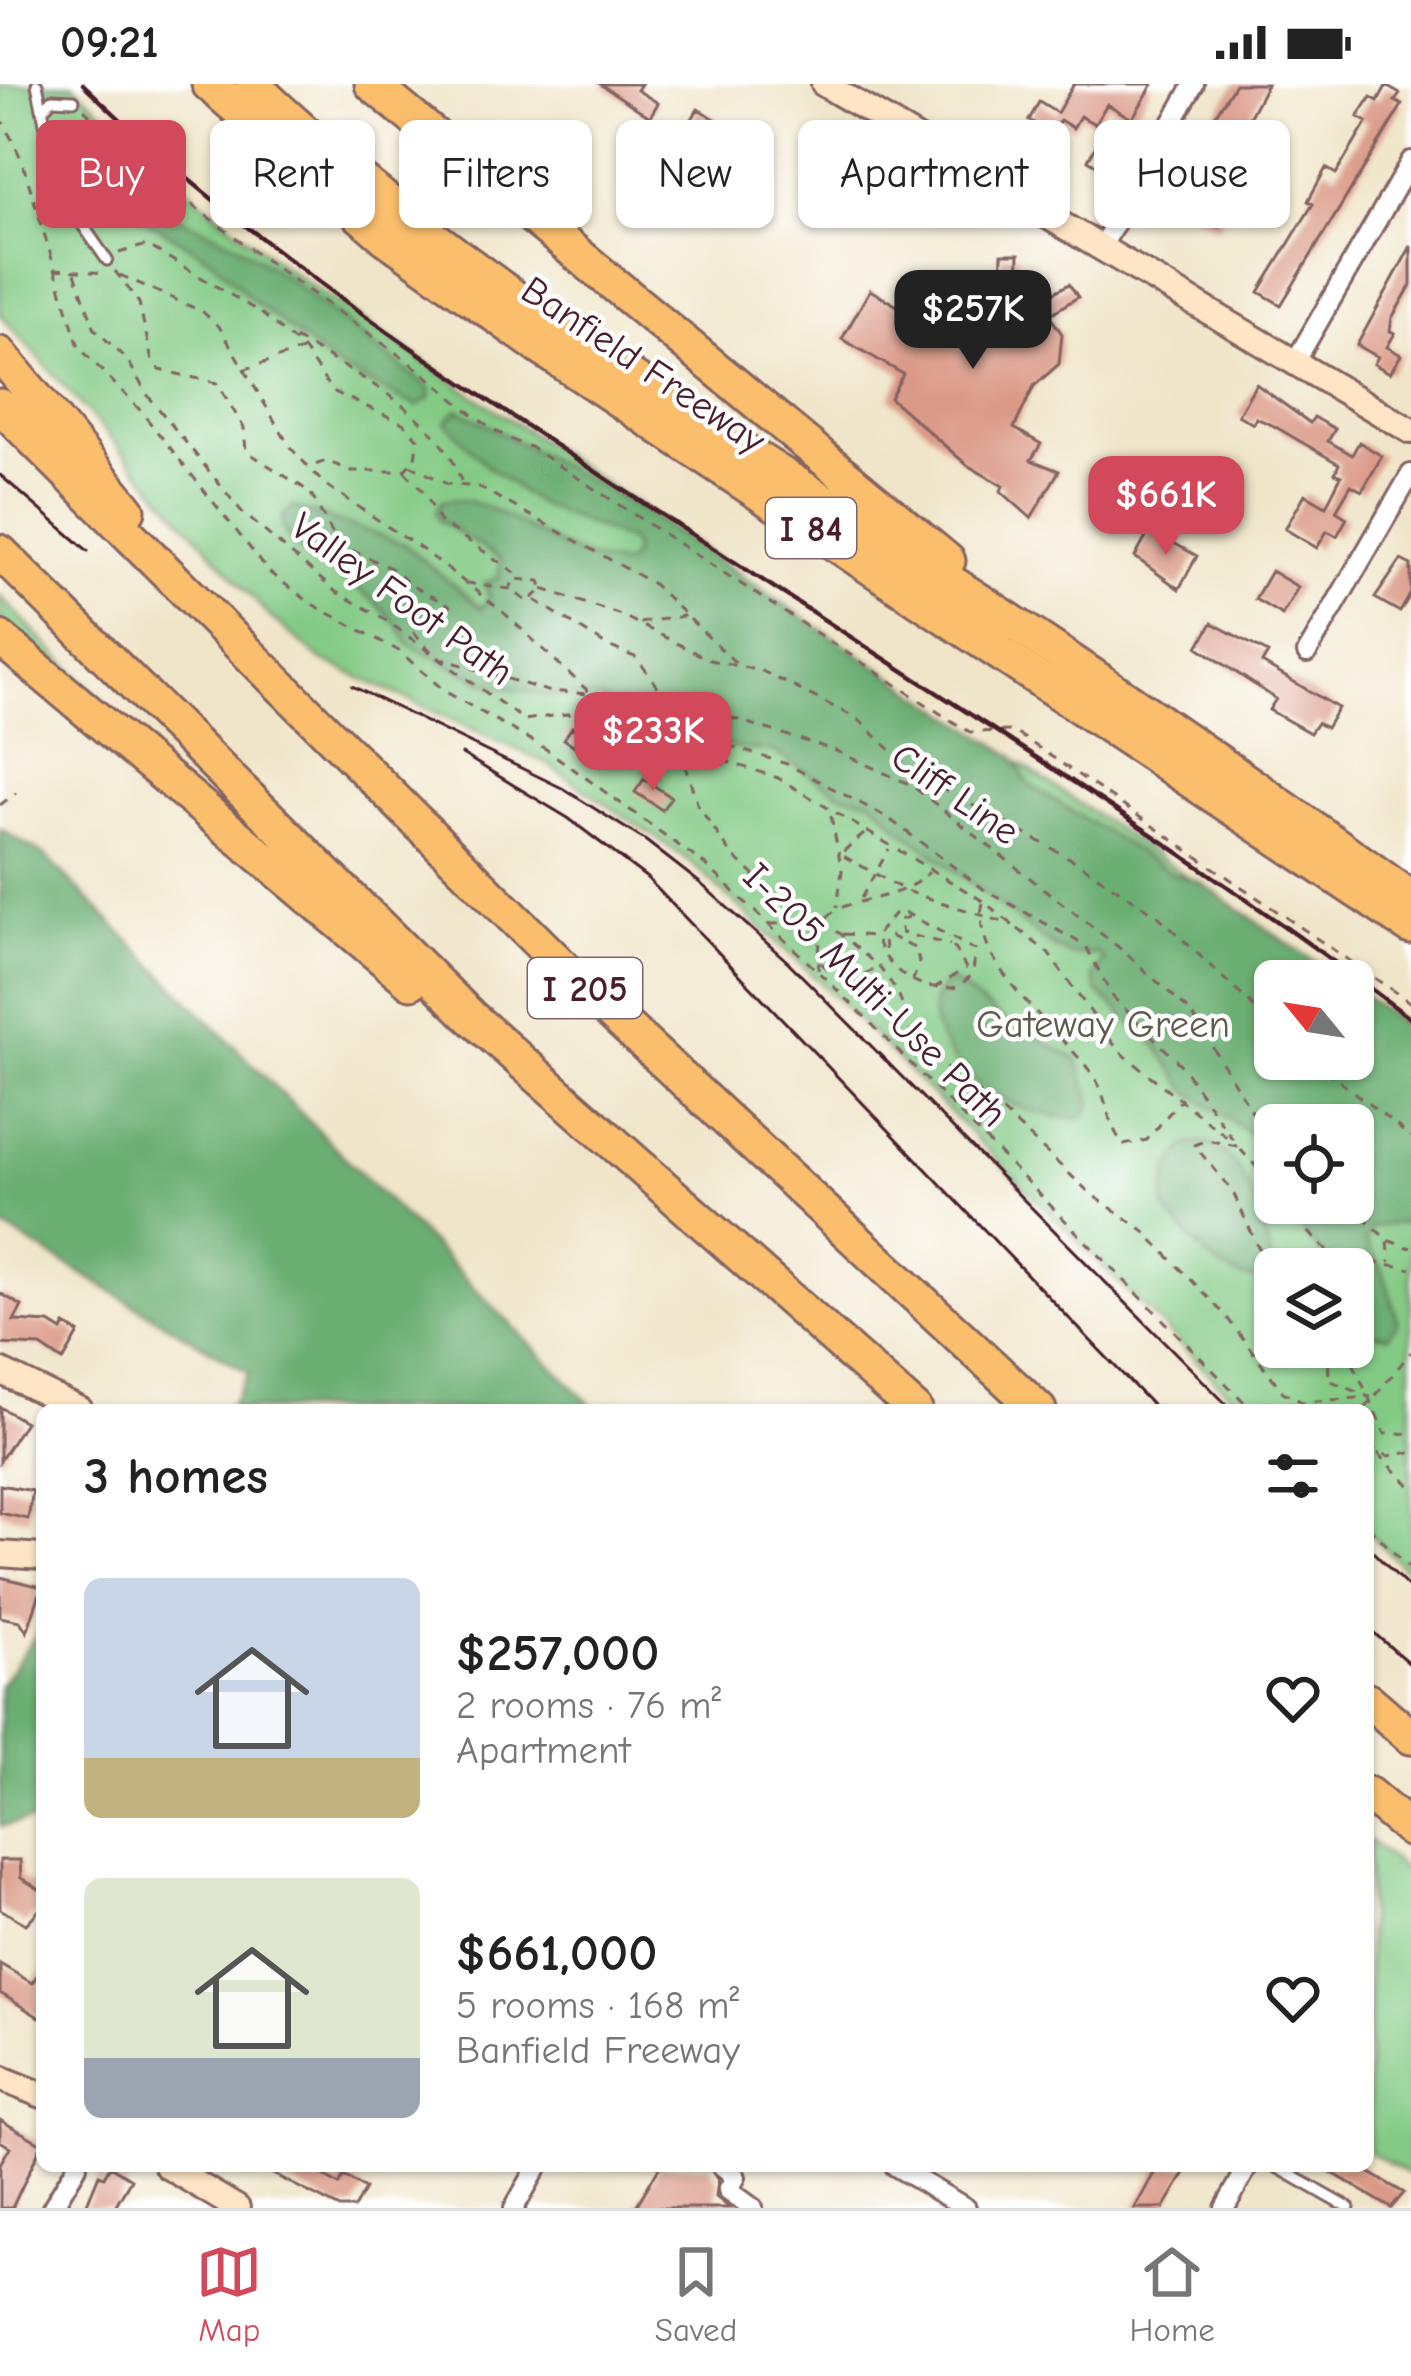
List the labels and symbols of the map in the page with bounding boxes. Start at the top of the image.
street label: Banfield Freeway [513,267,774,464]
pin: $257K [889,270,1057,372]
pin: $661K [1082,456,1250,558]
road number: I 84 [766,498,856,558]
street label: Valley Foot Path [282,504,522,695]
pin: $233K [569,692,737,794]
street label: Cliff Line [883,734,1028,854]
street label: I-205 Multi-Use Path [734,854,1016,1136]
road number: I 205 [528,958,642,1018]
north arrow [1254,960,1374,1080]
park label: Gateway Green [976,1002,1230,1047]

